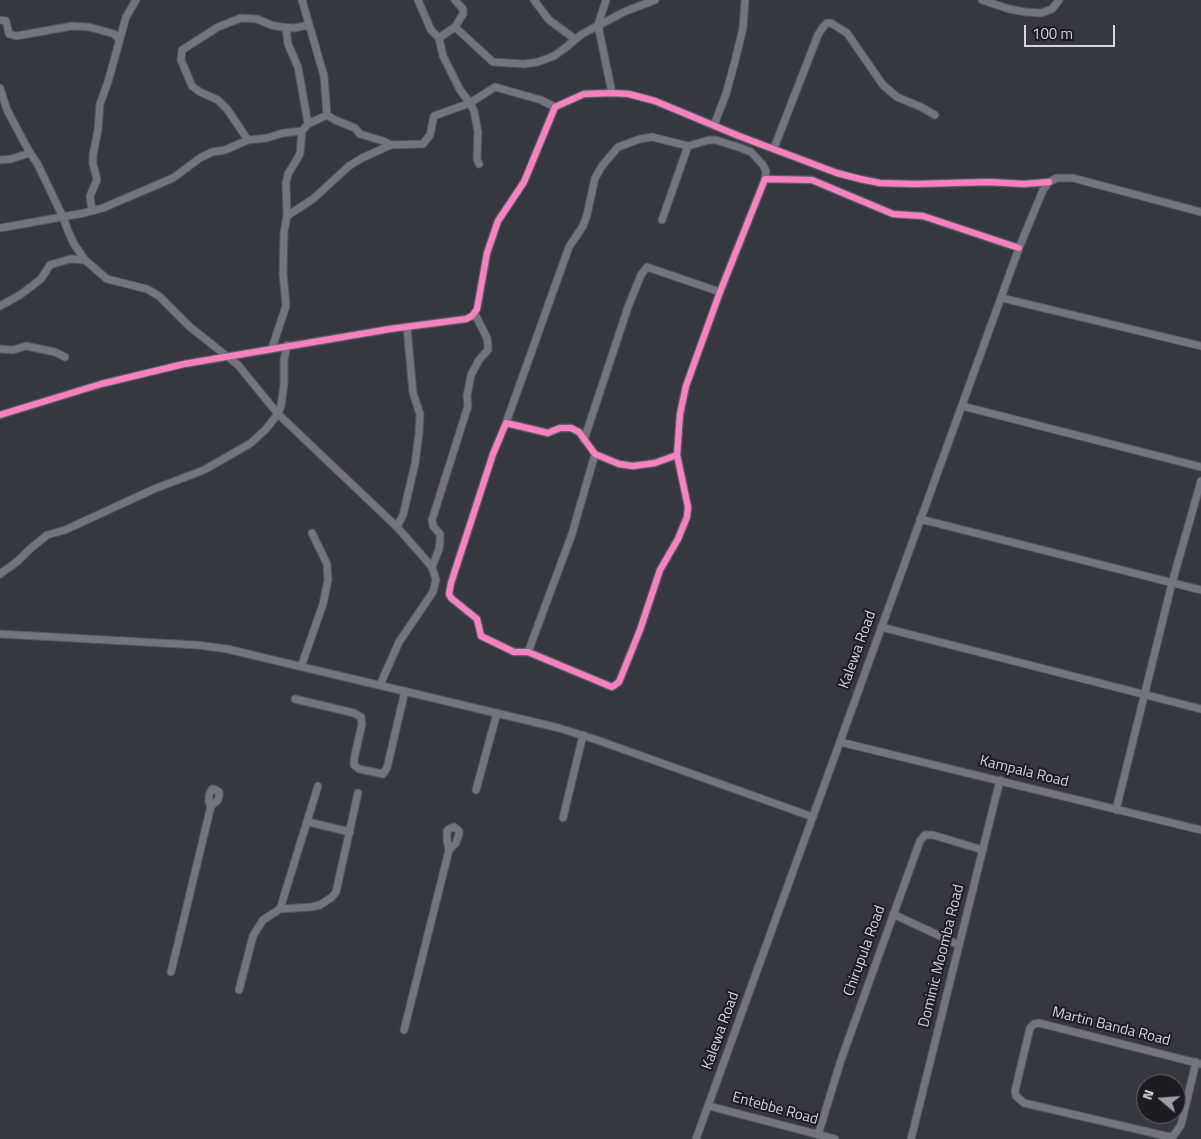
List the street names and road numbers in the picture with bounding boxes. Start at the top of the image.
street label: Kalewa Road [836,609,880,691]
street label: Kampala Road [978,752,1070,792]
street label: Dominic Moomba Road [916,883,968,1029]
street label: Chirupula Road [840,903,890,999]
street label: Kalewa Road [699,990,743,1072]
street label: Martin Banda Road [1050,1004,1172,1050]
street label: Entebbe Road [730,1089,820,1129]

